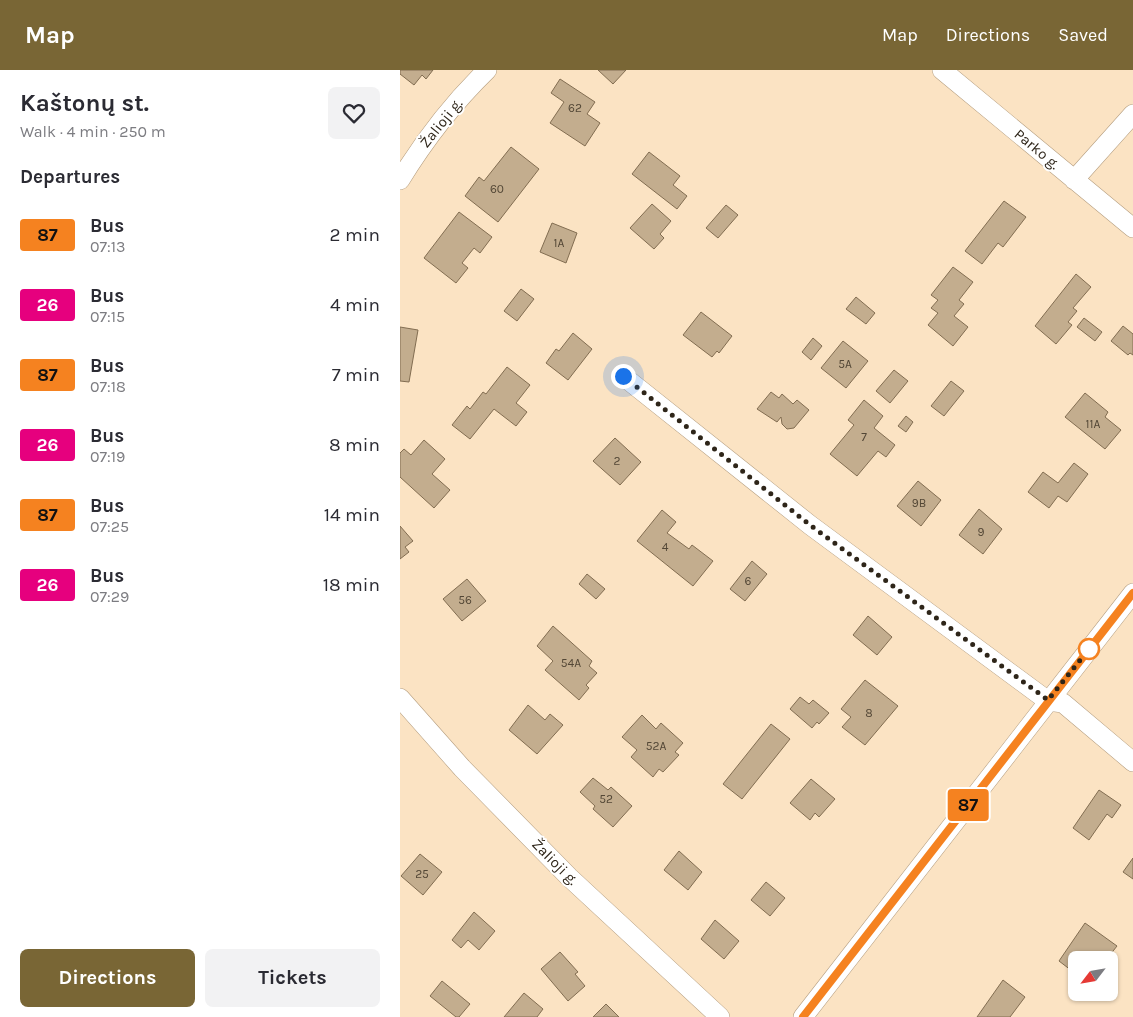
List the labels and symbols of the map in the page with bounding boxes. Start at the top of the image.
street label: Žalioji g. [416,95,466,151]
house number: 62 [568,101,582,115]
street label: Parko g. [1011,125,1063,173]
house number: 60 [490,182,504,196]
house number: 1A [554,236,565,250]
house number: 5A [838,357,852,371]
your location [611,364,636,389]
house number: 11A [1086,417,1101,431]
house number: 7 [861,430,867,444]
house number: 2 [614,454,621,468]
house number: 9B [912,496,926,510]
house number: 9 [978,525,985,539]
house number: 4 [662,540,669,554]
house number: 6 [745,574,752,588]
house number: 56 [458,593,472,607]
unlabelled marker [1078,638,1100,660]
house number: 54A [561,656,581,670]
house number: 8 [865,706,873,720]
house number: 52A [646,739,666,753]
line badge: 87 [946,789,990,821]
house number: 52 [599,792,613,806]
street label: Žalioji g. [528,835,582,889]
house number: 25 [415,867,429,881]
north arrow [1068,951,1118,1001]

